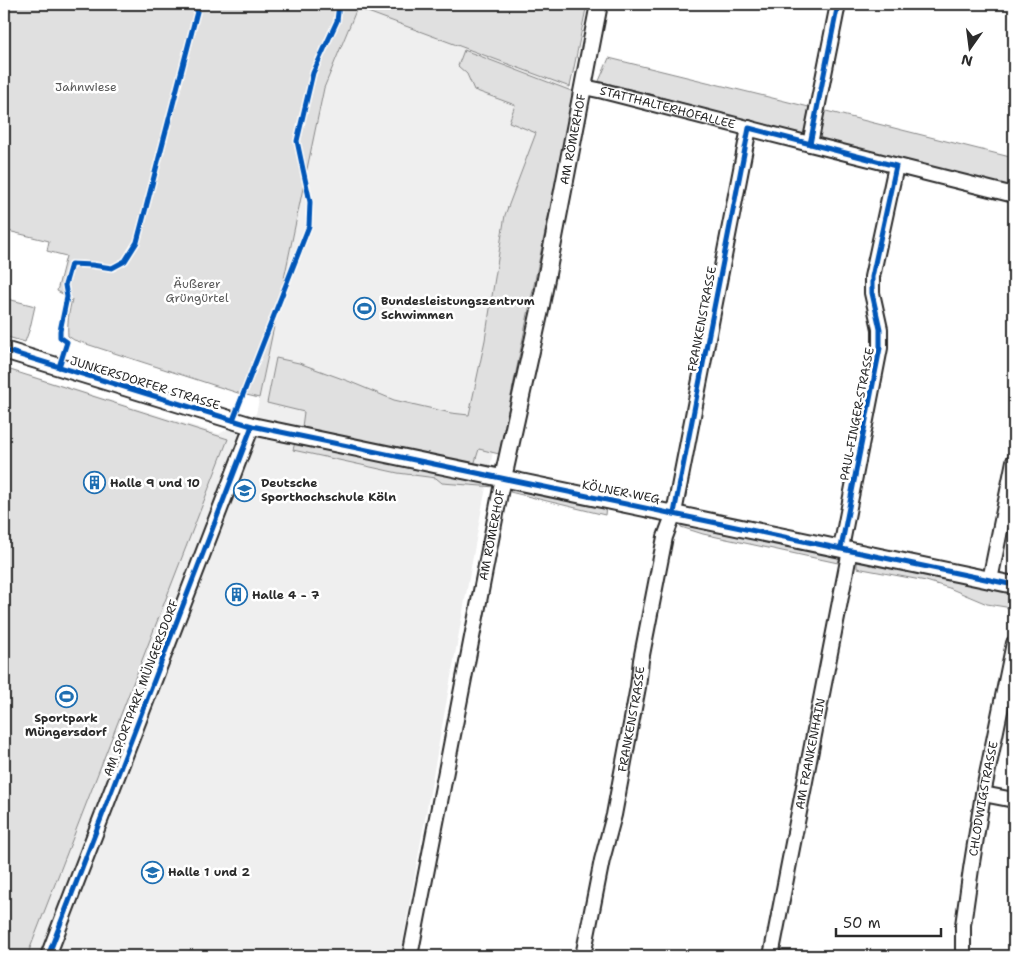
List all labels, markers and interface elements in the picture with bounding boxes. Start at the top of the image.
north arrow [946,22,996,72]
text: N [959,51,974,71]
park label: Jahnwiese [55,79,117,95]
street label: STATTHALTERHOFALLEE [598,82,737,133]
street label: AM RÖMERHOF [556,92,590,186]
street label: FRANKENSTRASSE [684,265,720,373]
park label: Äußerer Grüngürtel [165,276,229,306]
place label: Bundesleistungszentrum Schwimmen [381,293,535,323]
sports icon: Bundesleistungszentrum Schwimmen [353,296,377,320]
street label: PAUL-FINGER-STRASSE [836,346,878,482]
street label: JUNKERSDORFER STRASSE [68,353,222,413]
building icon: Halle 9 und 10 [82,471,106,495]
place label: Halle 9 und 10 [110,475,200,491]
place label: Deutsche Sporthochschule Köln [261,475,396,505]
street label: KÖLNER WEG [581,477,661,507]
school or university icon: Deutsche Sporthochschule Köln [233,478,257,502]
street label: AM RÖMERHOF [475,488,509,582]
building icon: Halle 4 - 7 [224,583,248,607]
place label: Halle 4 - 7 [252,587,320,603]
street label: AM SPORTPARK MÜNGERSDORF [100,597,182,779]
street label: FRANKENSTRASSE [614,665,648,773]
sports icon: Sportpark Müngersdorf [54,685,78,709]
street label: AM FRANKENHAIN [792,697,829,811]
place label: Sportpark Müngersdorf [25,710,107,740]
street label: CHLODWIGSTRASSE [965,740,1002,857]
school or university icon: Halle 1 und 2 [140,860,164,884]
place label: Halle 1 und 2 [168,864,250,880]
scale bar [836,905,940,937]
text: 50 m [843,913,881,933]

